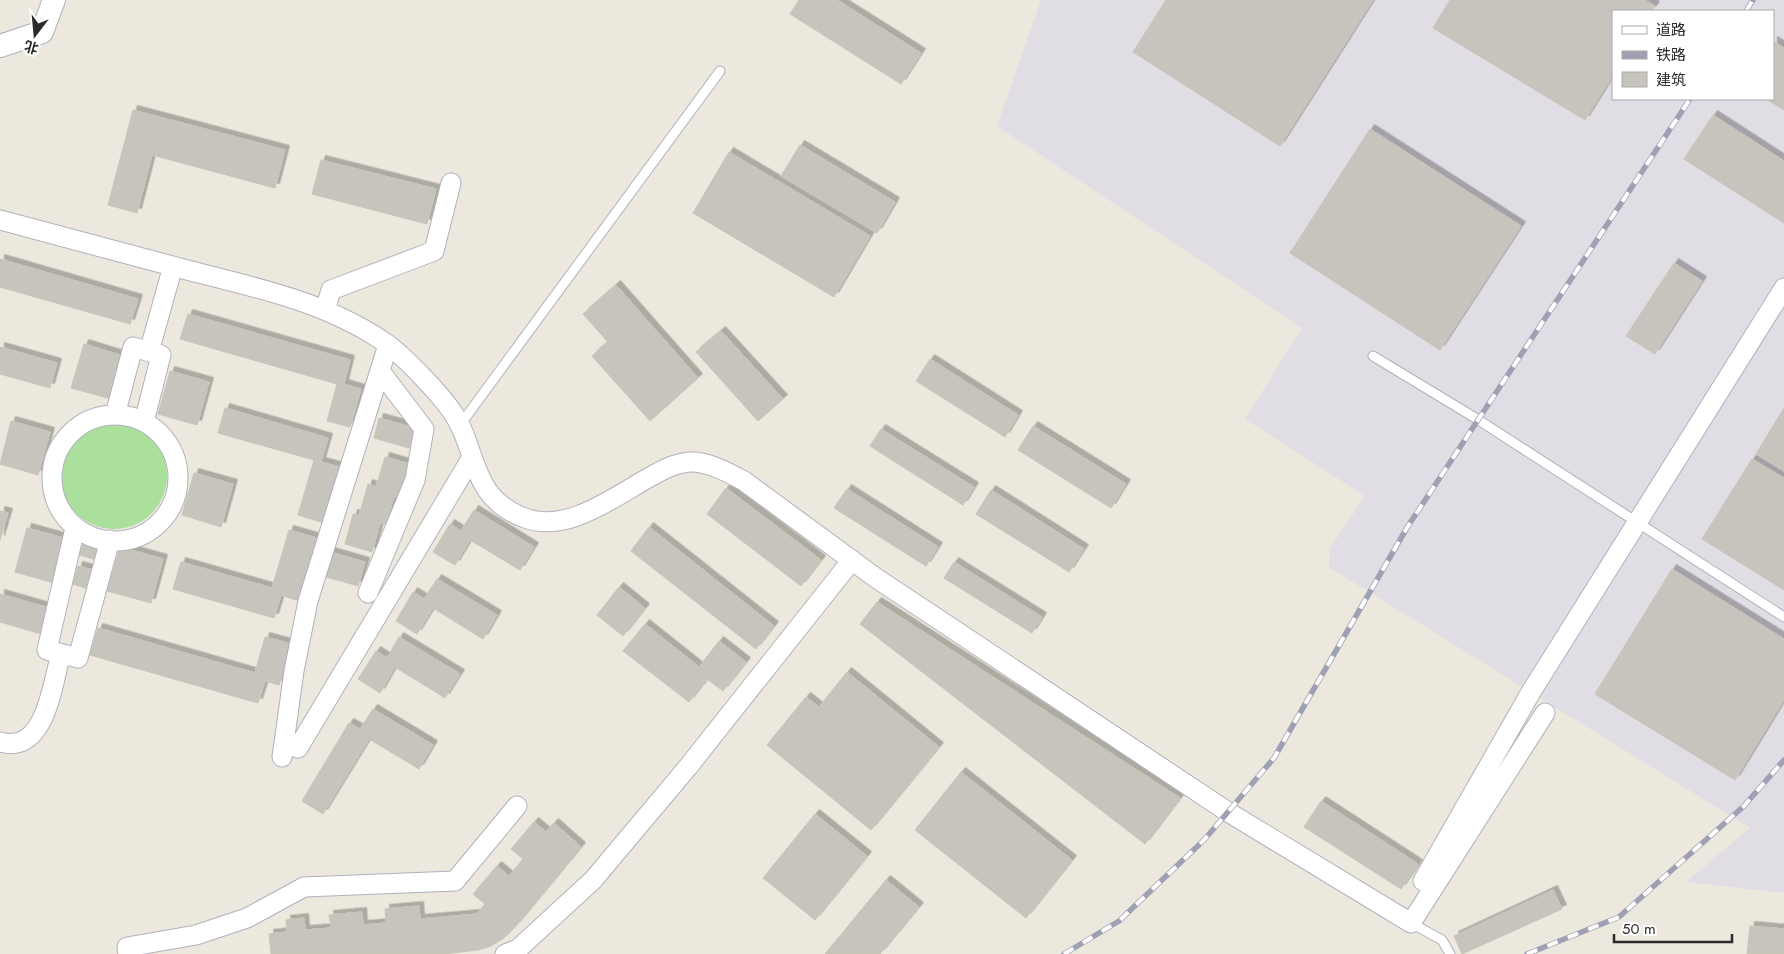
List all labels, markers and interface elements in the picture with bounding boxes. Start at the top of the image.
north arrow [10,10,60,60]
legend [1612,10,1774,100]
text: 道路 [1656,19,1686,41]
text: 北 [22,36,41,59]
text: 铁路 [1656,44,1686,66]
text: 建筑 [1656,69,1686,91]
scale bar [1614,912,1732,944]
text: 50 m [1622,918,1656,940]

